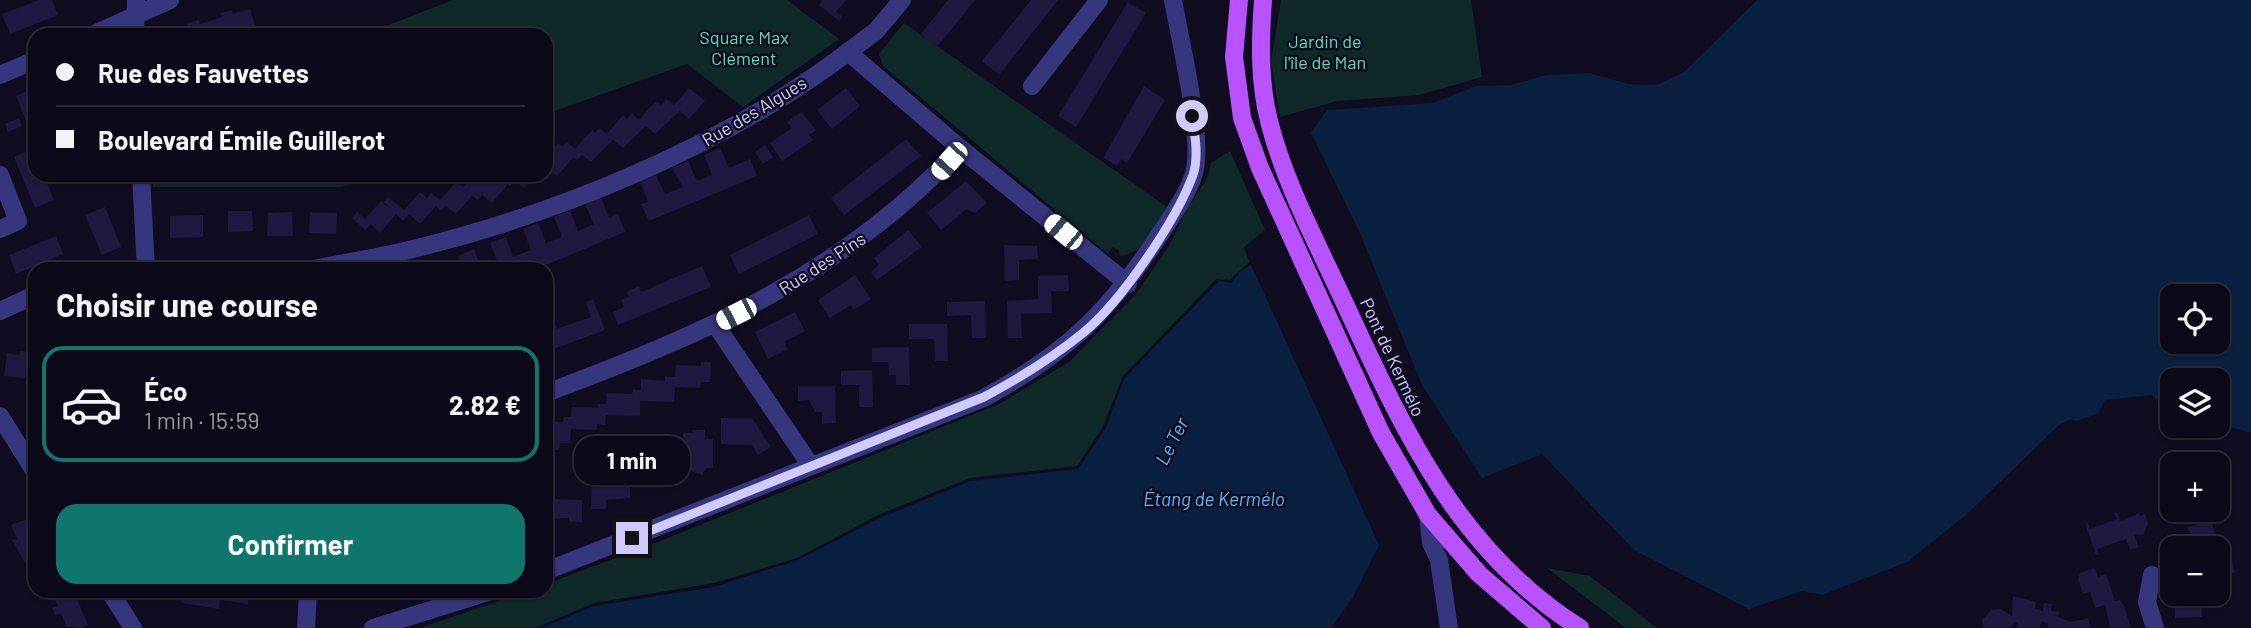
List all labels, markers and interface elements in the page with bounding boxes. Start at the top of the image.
park label: Square Max Clément [699,26,789,69]
park label: Jardin de l'île de Man [1284,30,1366,73]
text: Rue des Fauvettes [98,57,309,88]
street label: Rue des Algues [698,71,810,151]
route start [1176,100,1208,132]
text: Boulevard Émile Guillerot [98,124,385,155]
car [928,138,971,184]
car [1041,211,1086,253]
street label: Rue des Pins [775,227,869,299]
map controls [2160,284,2230,606]
button: locate [2160,284,2230,354]
text: Choisir une course [56,285,318,323]
street label: Pont de Kermélo [1356,294,1430,420]
car [713,295,760,333]
button: layers [2160,368,2230,438]
icon: car [60,373,123,436]
text: Éco [144,375,187,406]
text: 2.82 € [449,389,521,420]
text: 1 min · 15:59 [144,406,259,434]
water label: Le Ter [1149,413,1193,468]
callout: 1 min [574,436,690,486]
text: 1 min [607,446,657,474]
button: + [2160,452,2230,522]
water label: Étang de Kermélo [1143,487,1285,510]
button: Confirmer [56,504,525,584]
route end [616,522,648,554]
button: − [2160,536,2230,606]

